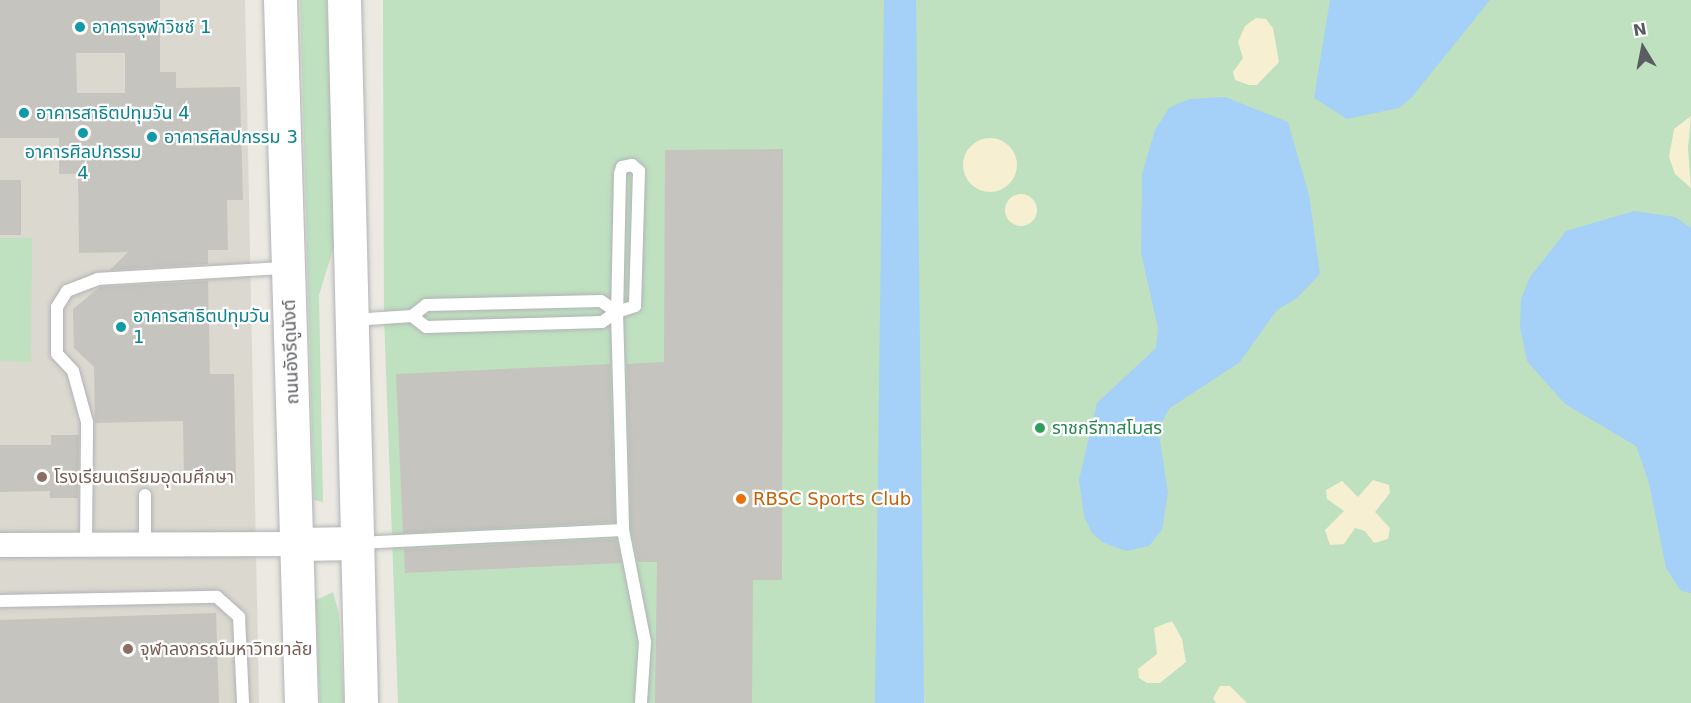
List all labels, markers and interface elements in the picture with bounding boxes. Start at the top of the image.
place label: อาคารจุฬาวิชช์ 1 [92,16,212,38]
north arrow [1613,18,1673,78]
text: N [1632,19,1648,40]
marker: อาคารจุฬาวิชช์ 1 [73,20,87,34]
place label: อาคารสาธิตปทุมวัน 4 [36,102,190,124]
marker: อาคารสาธิตปทุมวัน 4 [17,106,31,120]
marker: อาคารศิลปกรรม 4 [76,126,90,140]
place label: อาคารศิลปกรรม 3 [164,126,298,148]
marker: อาคารศิลปกรรม 3 [145,130,159,144]
place label: อาคารศิลปกรรม 4 [25,142,141,184]
street label: ถนนอังรีดูนังต์ [278,299,304,405]
place label: อาคารสาธิตปทุมวัน 1 [133,306,269,348]
marker: อาคารสาธิตปทุมวัน 1 [114,320,128,334]
place label: ราชกรีฑาสโมสร [1052,417,1162,439]
marker: ราชกรีฑาสโมสร [1033,421,1047,435]
place label: โรงเรียนเตรียมอุดมศึกษา [54,466,234,488]
marker: โรงเรียนเตรียมอุดมศึกษา [35,470,49,484]
place label: RBSC Sports Club [753,488,911,510]
marker: RBSC Sports Club [734,492,748,506]
place label: จุฬาลงกรณ์มหาวิทยาลัย [140,638,313,660]
marker: จุฬาลงกรณ์มหาวิทยาลัย [121,642,135,656]

